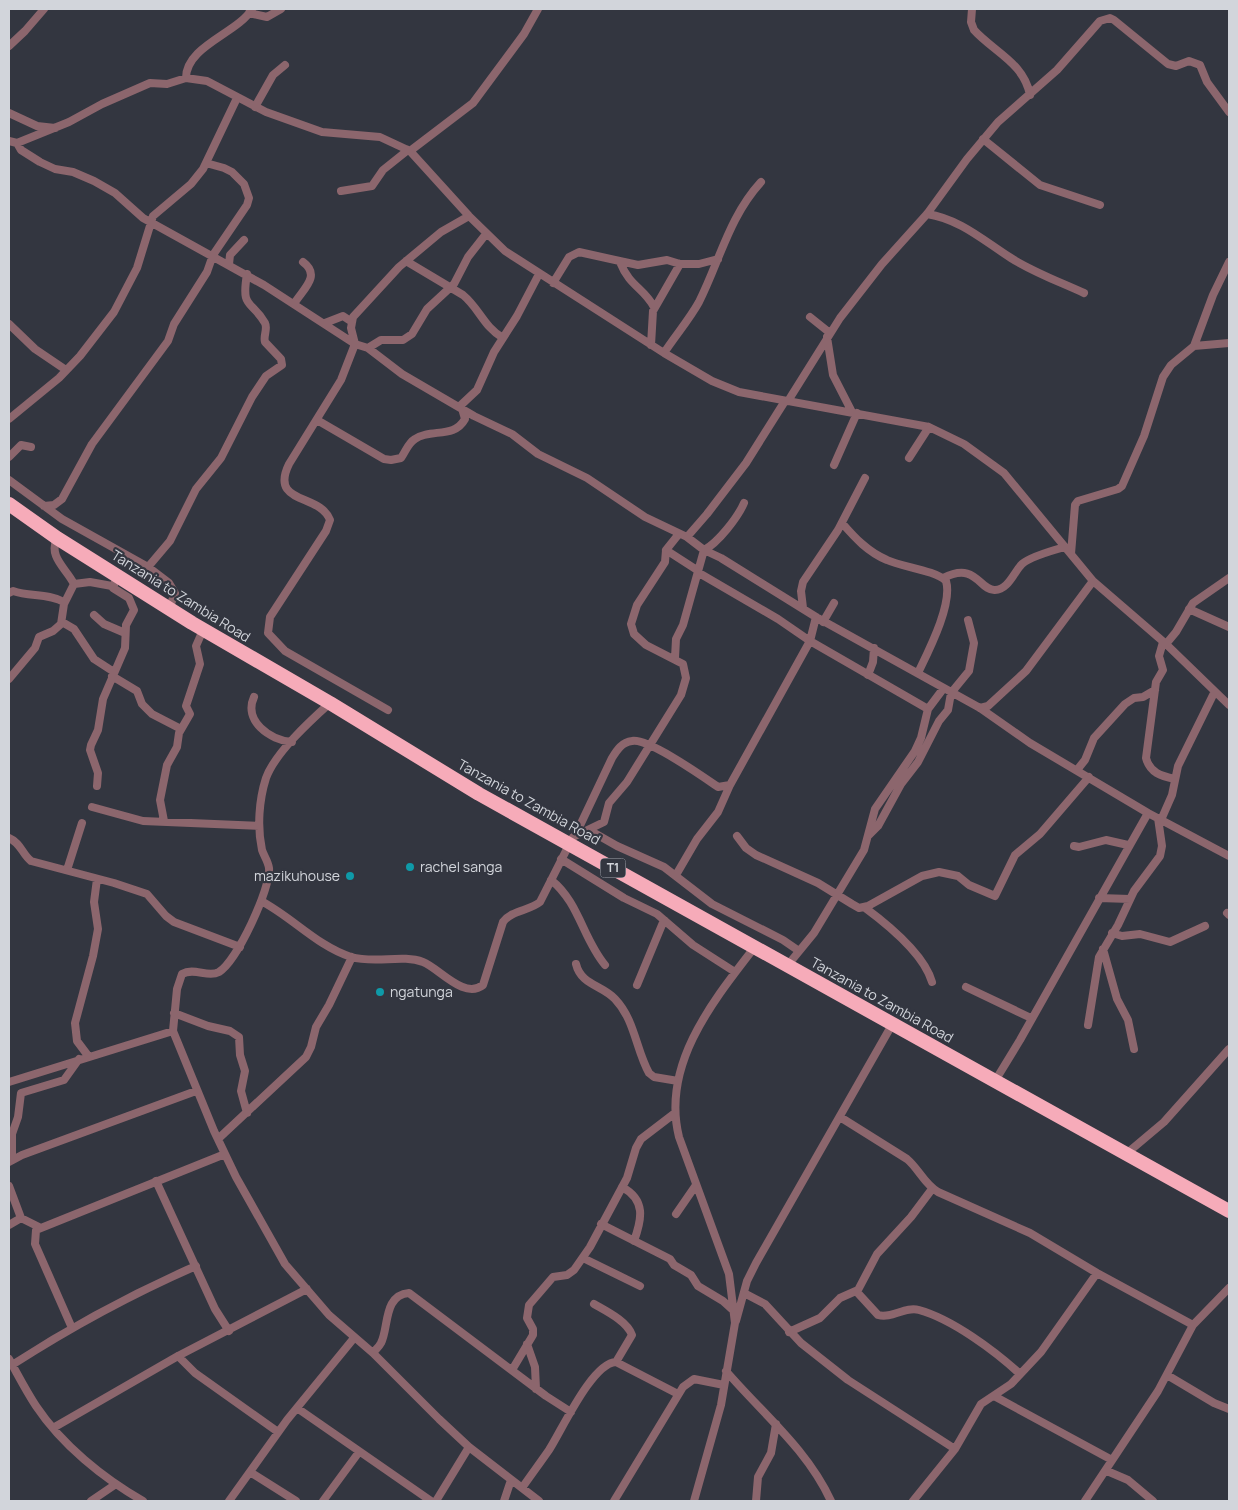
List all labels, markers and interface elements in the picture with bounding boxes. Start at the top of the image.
street label: Tanzania to Zambia Road [108,545,254,646]
street label: Tanzania to Zambia Road [455,754,604,849]
place label: rachel sanga [420,857,502,876]
road number: T1 [600,858,626,878]
marker: rachel sanga [404,861,416,873]
place label: mazikuhouse [254,866,340,885]
marker: mazikuhouse [344,870,356,882]
street label: Tanzania to Zambia Road [808,952,957,1047]
place label: ngatunga [390,982,453,1001]
marker: ngatunga [374,986,386,998]

